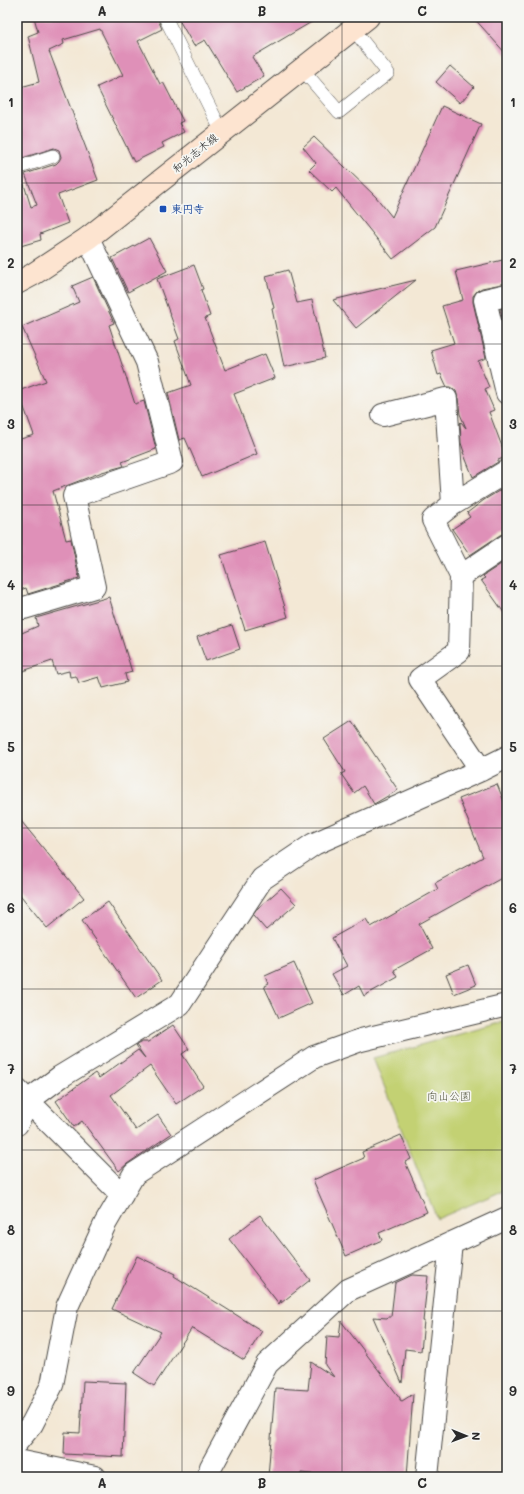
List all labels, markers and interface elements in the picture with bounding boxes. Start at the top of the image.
text: A [97,2,107,19]
text: B [258,2,267,19]
text: C [417,2,427,19]
text: 1 [8,93,14,110]
text: 1 [510,93,516,110]
street label: 和光志木線 [169,129,221,176]
place label: 東円寺 [171,201,204,216]
marker: 東円寺 [158,204,168,214]
text: 2 [7,254,15,271]
text: 2 [509,254,517,271]
text: 3 [7,415,15,432]
text: 3 [509,415,517,432]
text: 4 [7,576,15,593]
text: 4 [509,576,517,593]
text: 5 [7,738,15,755]
text: 5 [509,738,517,755]
text: 6 [7,899,15,916]
text: 6 [509,899,517,916]
text: 7 [7,1060,15,1077]
text: 7 [509,1060,517,1077]
park label: 向山公園 [427,1088,471,1103]
text: 8 [7,1221,15,1238]
text: 8 [509,1221,517,1238]
text: 9 [7,1382,15,1399]
text: 9 [509,1382,517,1399]
north arrow [446,1416,486,1456]
text: N [469,1432,484,1440]
text: A [97,1474,107,1491]
text: B [258,1474,267,1491]
text: C [417,1474,427,1491]

